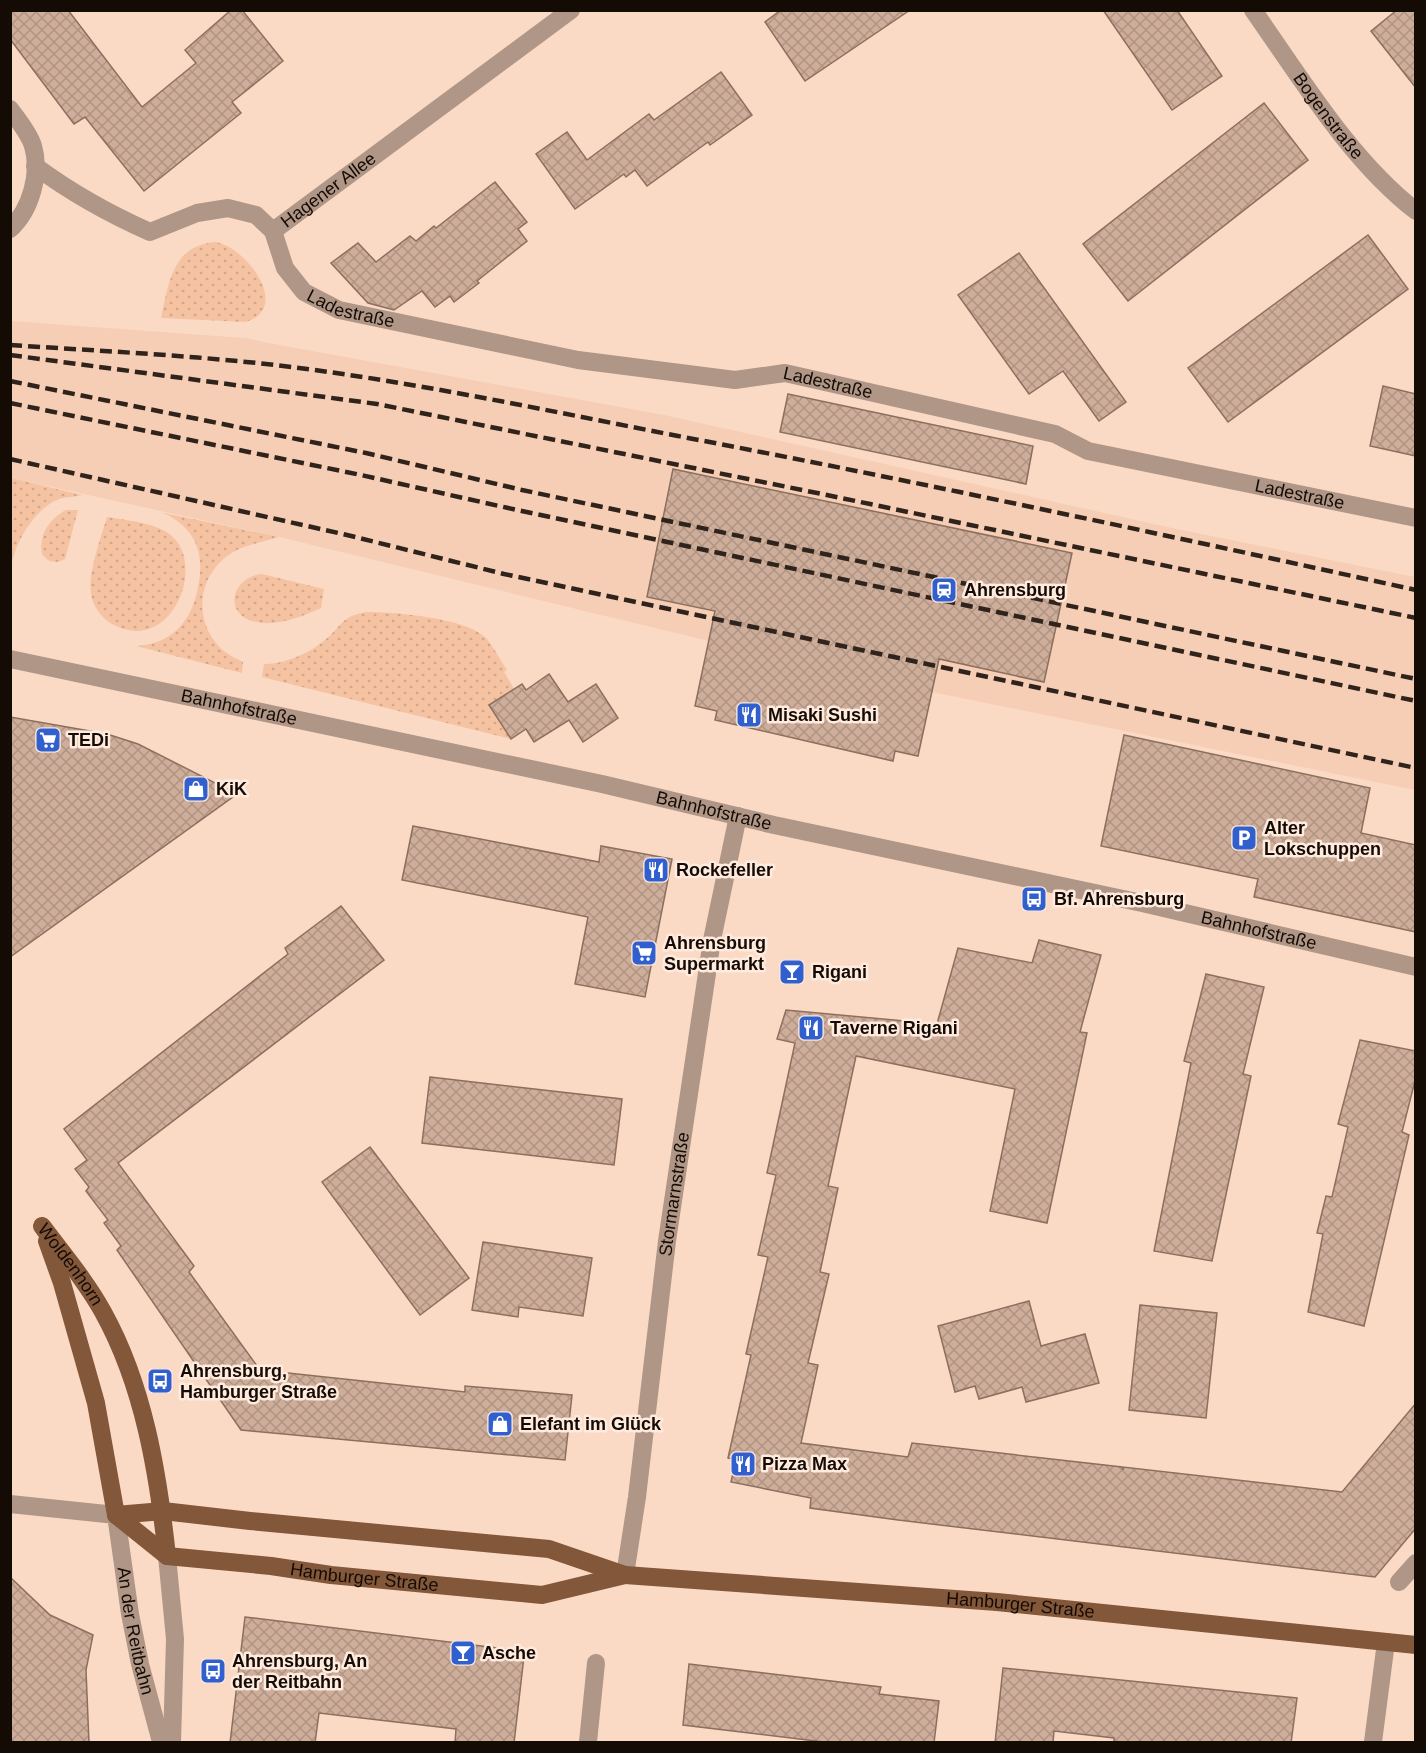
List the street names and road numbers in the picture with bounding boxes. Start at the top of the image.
street label: Bogenstraße [1289,69,1367,163]
street label: Hagener Allee [277,148,380,232]
street label: Ladestraße [304,285,396,331]
street label: Ladestraße [781,363,875,402]
street label: Ladestraße [1253,475,1346,513]
street label: Bahnhofstraße [179,685,299,729]
street label: Bahnhofstraße [654,787,774,834]
street label: Bahnhofstraße [1199,907,1319,953]
street label: Stormarnstraße [655,1131,693,1257]
street label: Woldenhorn [34,1220,107,1309]
street label: Hamburger Straße [289,1559,439,1595]
street label: An der Reitbahn [113,1565,158,1697]
street label: Hamburger Straße [945,1588,1096,1622]

